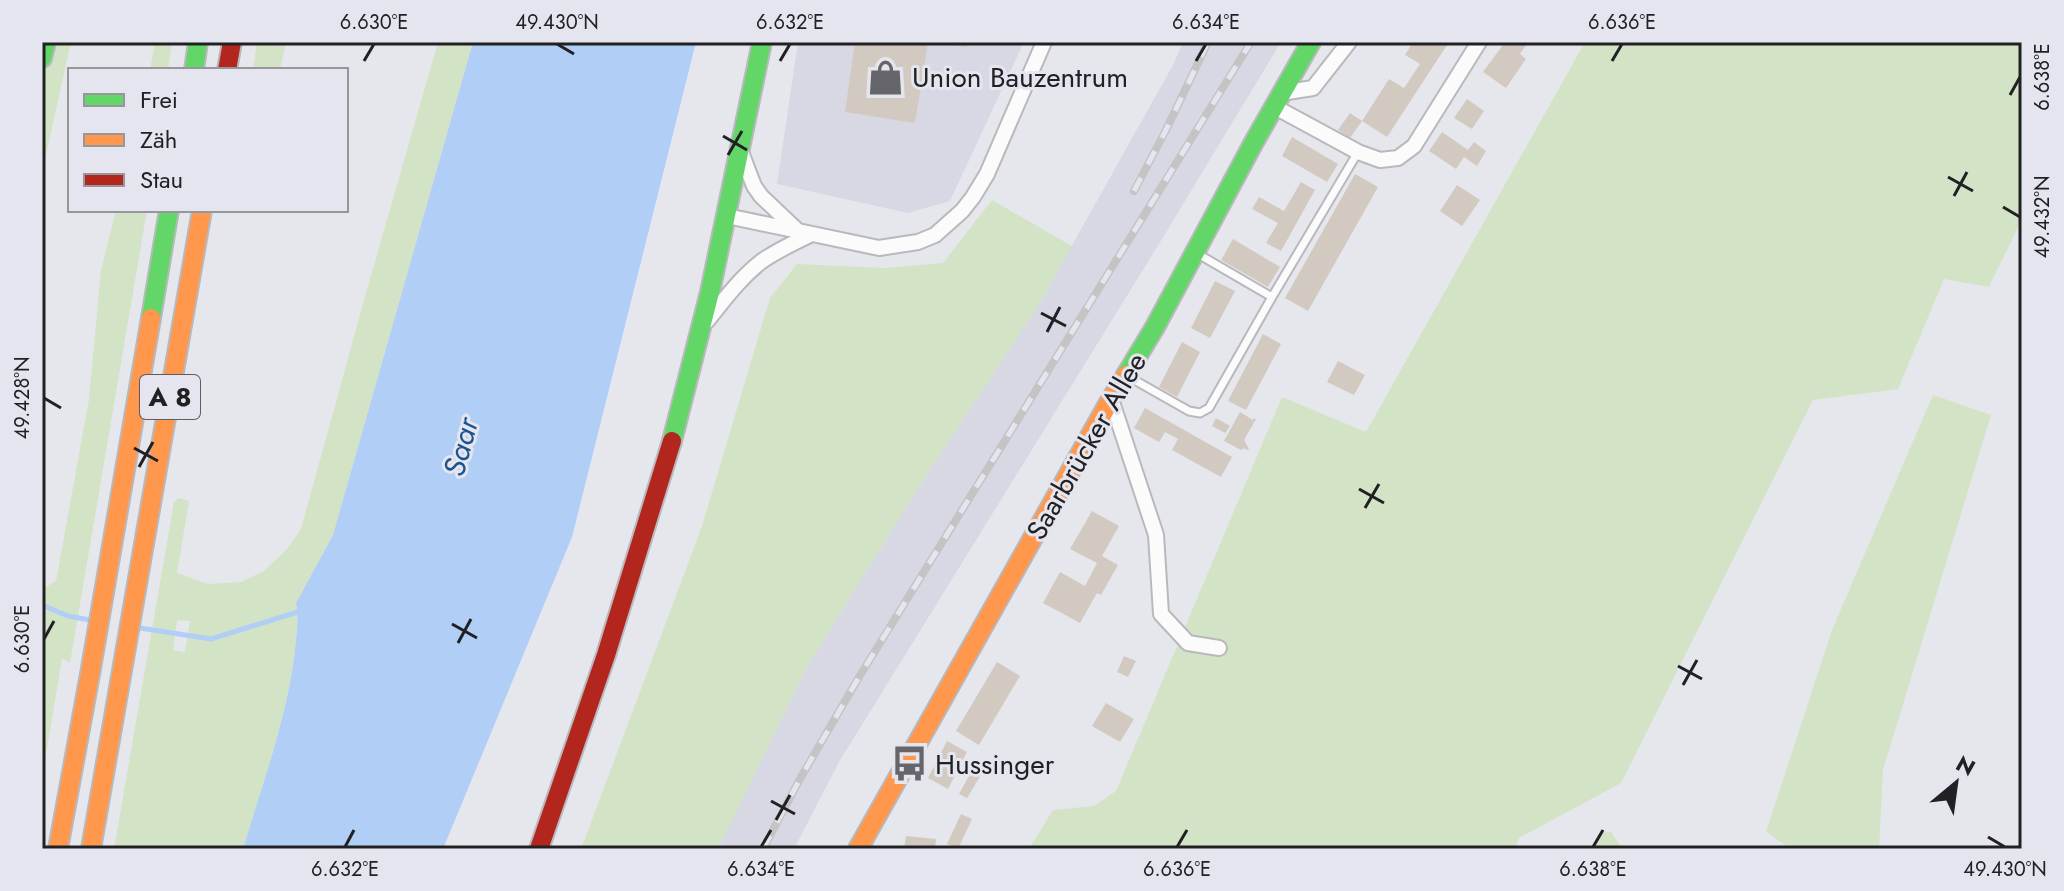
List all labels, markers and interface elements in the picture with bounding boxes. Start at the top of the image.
text: 6.630°E [340,8,408,37]
text: 49.430°N [515,8,599,37]
text: 6.632°E [756,8,824,37]
text: 6.634°E [1172,8,1240,37]
text: 6.636°E [1588,8,1656,37]
text: 6.638°E [2028,43,2057,111]
place label: Union Bauzentrum [912,57,1128,98]
shop icon: Union Bauzentrum [867,58,905,96]
legend [68,68,348,212]
text: Frei [140,82,178,117]
text: Zäh [140,122,177,157]
text: Stau [140,162,183,197]
text: 49.432°N [2028,176,2057,258]
street label: Saarbrücker Allee [1016,345,1157,547]
text: 49.428°N [8,357,37,439]
road number: A 8 [140,375,200,419]
water label: Saar [432,411,489,481]
text: 6.630°E [8,605,37,673]
north arrow [1916,743,1996,823]
place label: Hussinger [935,744,1055,785]
bus stop icon: Hussinger [890,745,928,783]
text: N [1950,747,1981,784]
text: 6.632°E [311,855,379,884]
text: 6.634°E [727,855,795,884]
text: 6.636°E [1143,855,1211,884]
text: 6.638°E [1559,855,1627,884]
text: 49.430°N [1963,855,2047,884]

